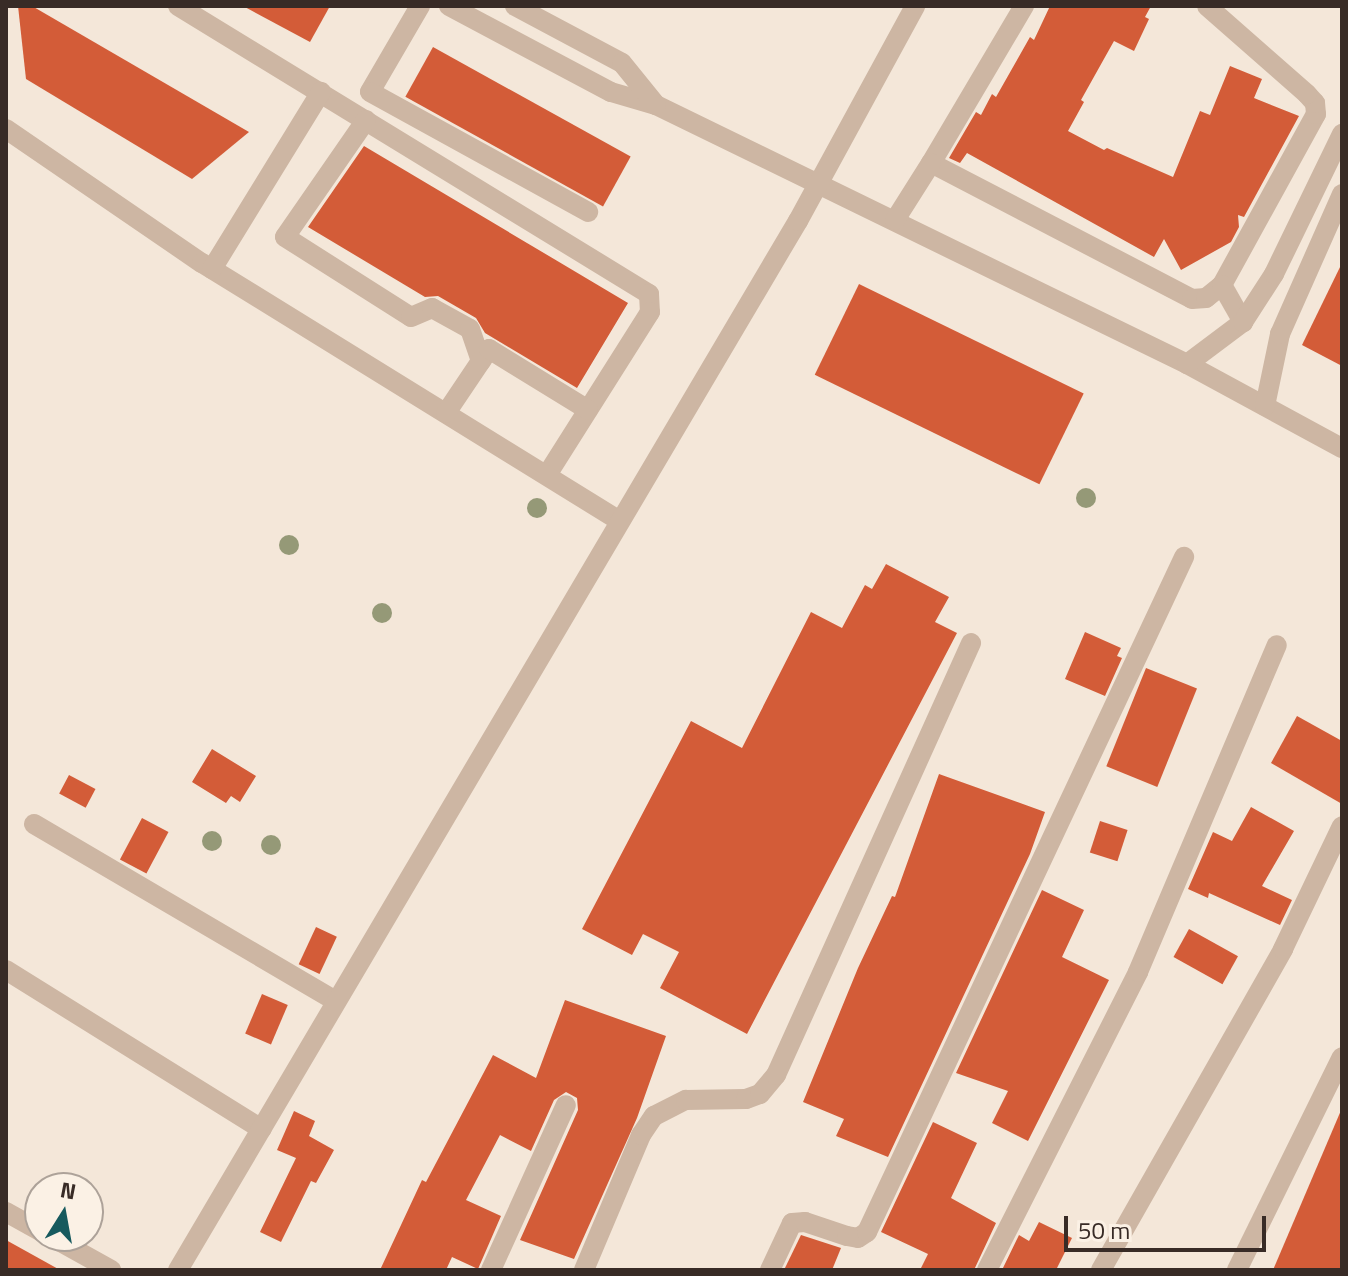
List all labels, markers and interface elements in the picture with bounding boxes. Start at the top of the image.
north arrow [24,1172,104,1252]
text: N [57,1172,79,1209]
scale bar [1068,1200,1270,1250]
text: 50 m [1078,1212,1130,1248]

